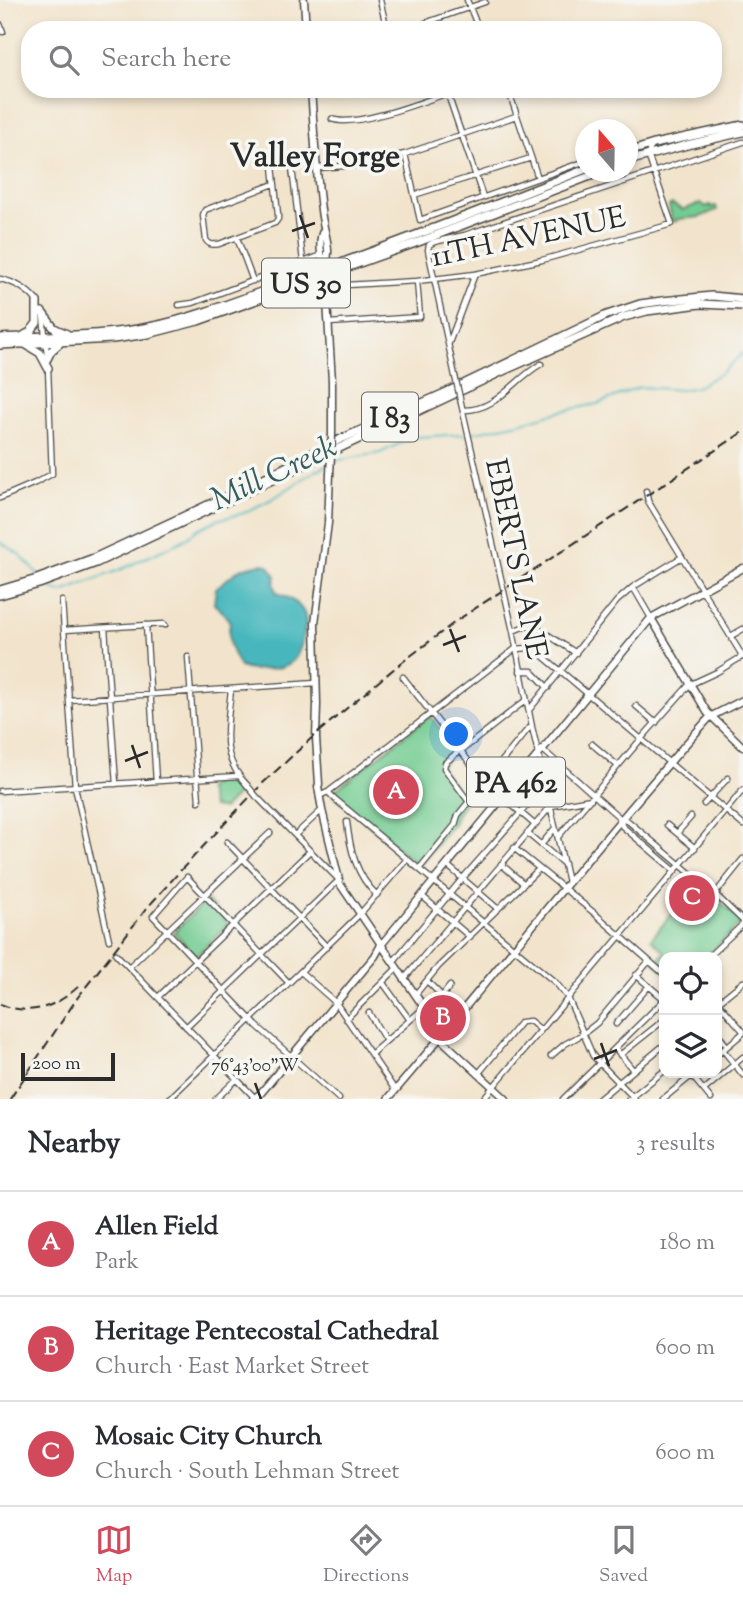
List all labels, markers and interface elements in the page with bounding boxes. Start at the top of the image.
search box [21,21,722,98]
icon: search [45,41,83,79]
text: Search here [101,41,231,78]
north arrow [575,119,638,182]
district label: Valley Forge [230,135,400,181]
street label: 11TH AVENUE [427,197,630,280]
road number: US 30 [262,258,350,308]
road number: I 83 [362,392,418,442]
water label: Mill Creek [204,425,345,524]
street label: EBERTS LANE [472,455,557,664]
your location [439,717,473,751]
road number: PA 462 [467,758,565,806]
pin: A [373,766,419,818]
pin: C [669,872,715,924]
map controls [659,952,722,1078]
button: locate [659,952,722,1015]
pin: B [420,992,466,1044]
button: layers [659,1015,722,1078]
scale bar [21,1050,116,1082]
text: 200 m [32,1051,81,1078]
text: 76°43'00"W [211,1054,299,1080]
text: Nearby [28,1123,120,1166]
text: 3 results [636,1128,715,1161]
text: Allen Field [95,1209,218,1246]
text: A [42,1227,60,1260]
text: 180 m [660,1227,715,1260]
text: Park [95,1246,139,1279]
text: Heritage Pentecostal Cathedral [95,1314,439,1351]
text: B [44,1332,58,1365]
text: 600 m [655,1332,715,1365]
text: Church · East Market Street [95,1351,369,1384]
text: Mosaic City Church [95,1419,322,1456]
text: C [42,1437,60,1470]
text: 600 m [655,1437,715,1470]
text: Church · South Lehman Street [95,1456,399,1489]
tab: Map [95,1521,133,1590]
tab: Directions [323,1521,409,1590]
tab: Saved [599,1521,648,1590]

